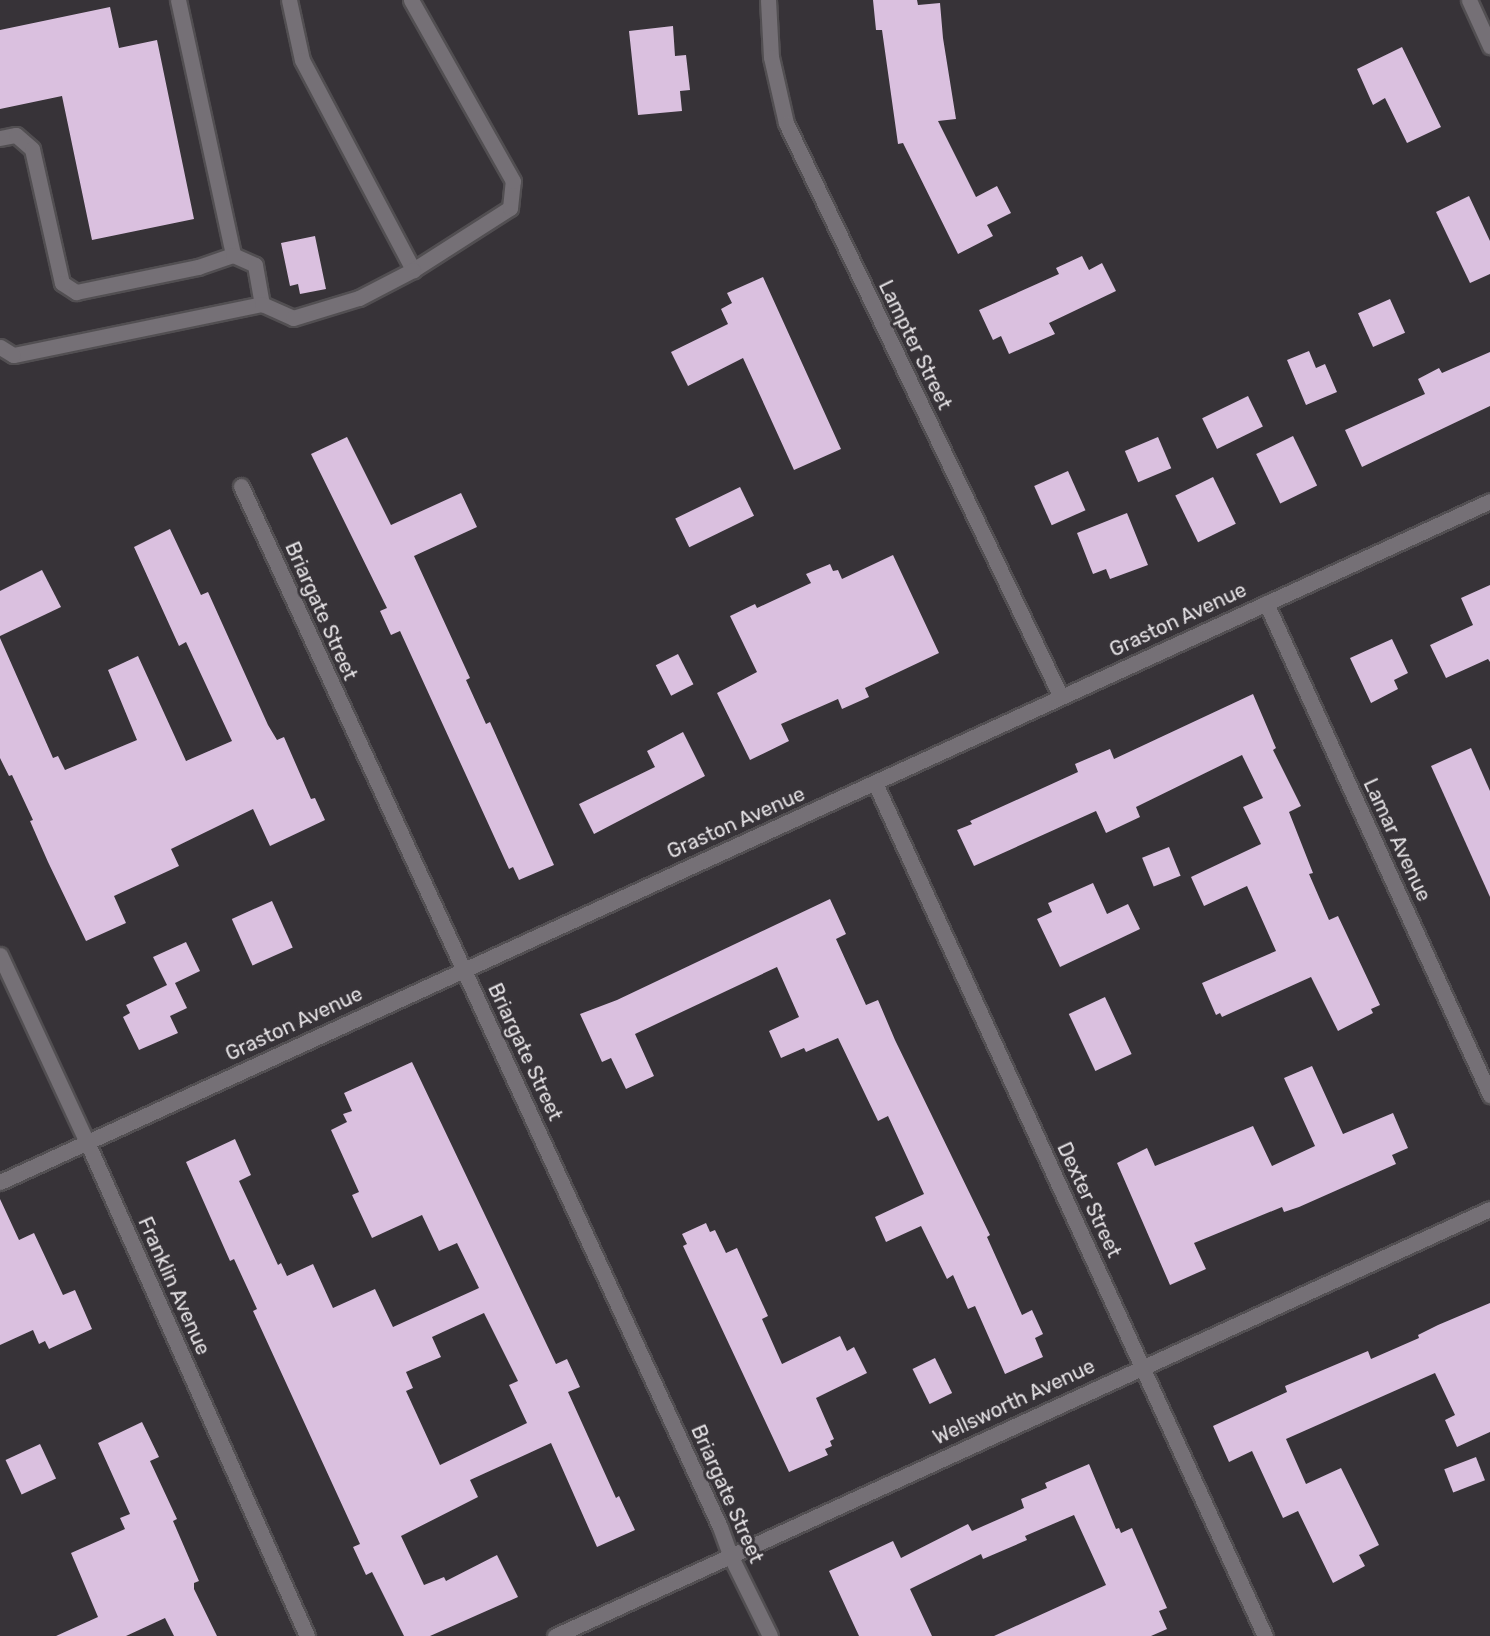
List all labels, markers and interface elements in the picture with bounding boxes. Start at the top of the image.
street label: Lampter Street [873,276,957,414]
street label: Briargate Street [280,538,362,684]
street label: Graston Avenue [1106,578,1250,662]
street label: Lamar Avenue [1358,774,1436,906]
street label: Graston Avenue [663,782,809,864]
street label: Briargate Street [483,979,567,1125]
street label: Graston Avenue [222,982,366,1066]
street label: Dexter Street [1052,1138,1126,1262]
street label: Franklin Avenue [133,1213,215,1359]
street label: Wellsworth Avenue [929,1354,1099,1450]
street label: Briargate Street [686,1421,768,1567]

